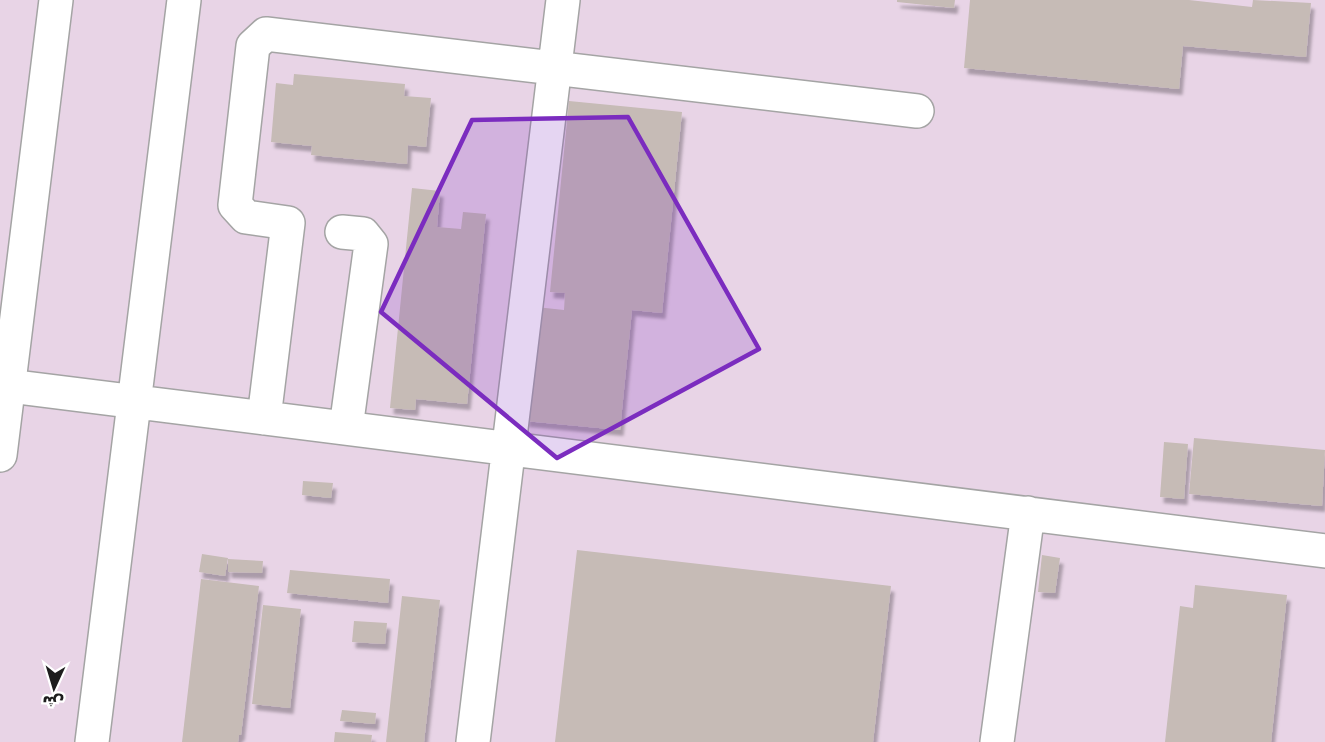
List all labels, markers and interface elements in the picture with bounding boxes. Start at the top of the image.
north arrow [24,658,84,718]
text: ش [41,692,65,713]

